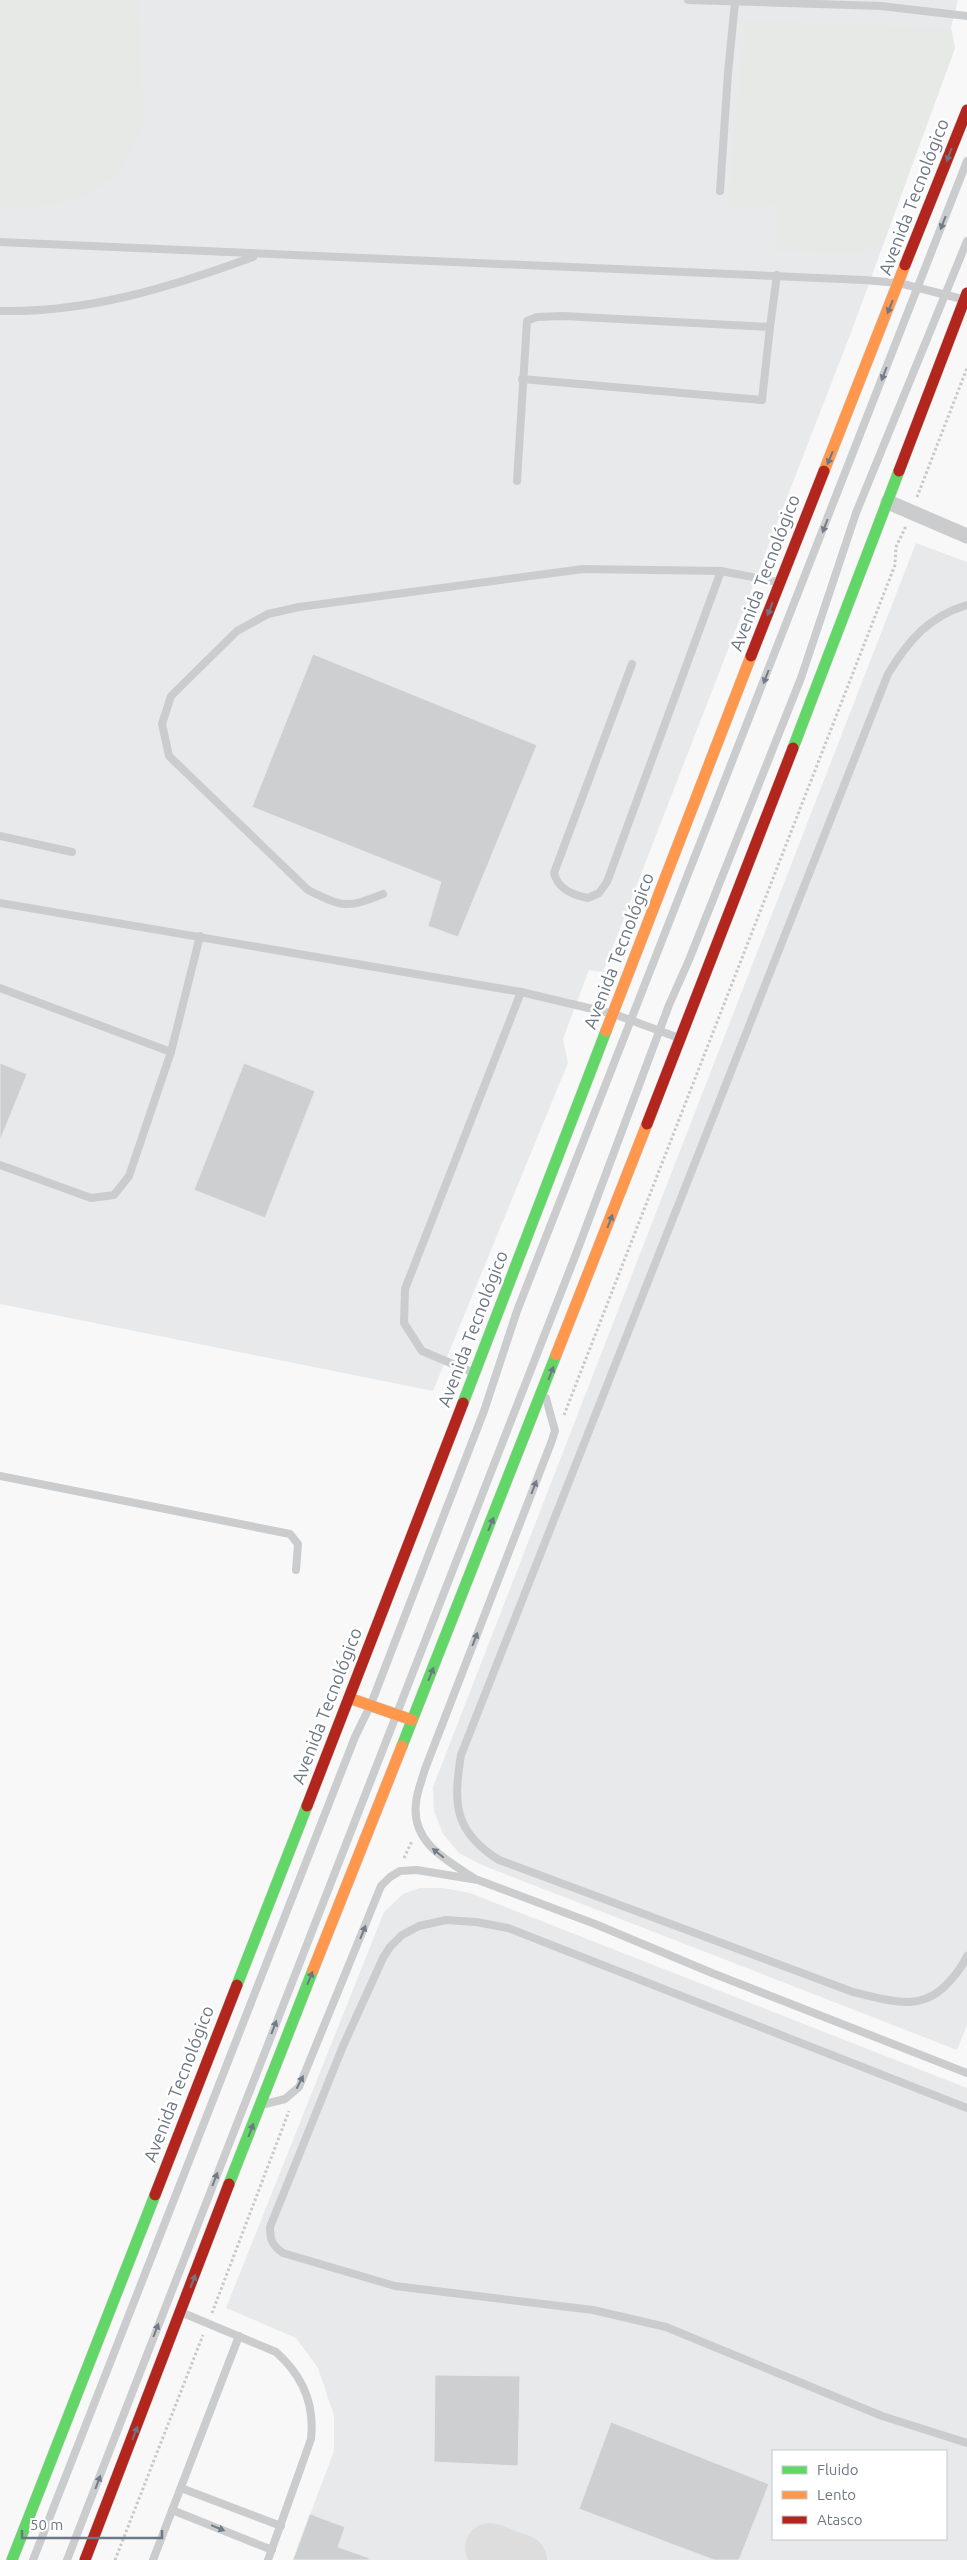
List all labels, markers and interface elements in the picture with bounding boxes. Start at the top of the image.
street label: Avenida Tecnológico [874,116,952,278]
one-way arrow [945,148,952,163]
one-way arrow [939,216,947,231]
one-way arrow [886,300,894,315]
one-way arrow [880,367,887,382]
one-way arrow [825,451,833,465]
street label: Avenida Tecnológico [725,492,803,654]
one-way arrow [821,519,829,534]
one-way arrow [766,602,774,617]
one-way arrow [762,670,770,685]
street label: Avenida Tecnológico [579,870,657,1032]
one-way arrow [606,1213,614,1228]
street label: Avenida Tecnológico [433,1248,511,1410]
one-way arrow [548,1365,555,1380]
one-way arrow [530,1479,538,1494]
one-way arrow [488,1516,495,1531]
street label: Avenida Tecnológico [287,1625,365,1787]
one-way arrow [472,1632,480,1646]
one-way arrow [427,1667,435,1682]
one-way arrow [432,1848,445,1859]
one-way arrow [359,1925,367,1939]
one-way arrow [307,1971,315,1986]
street label: Avenida Tecnológico [139,2003,217,2165]
one-way arrow [271,2020,278,2035]
one-way arrow [296,2074,304,2089]
one-way arrow [248,2122,255,2137]
one-way arrow [211,2171,219,2186]
one-way arrow [189,2273,197,2288]
one-way arrow [153,2323,160,2338]
one-way arrow [131,2425,139,2440]
legend [772,2450,947,2540]
text: Fluido [817,2461,859,2478]
one-way arrow [94,2475,102,2489]
text: Lento [817,2486,856,2503]
scale bar [22,2508,162,2540]
text: Atasco [817,2511,863,2528]
text: 50 m [30,2516,63,2533]
one-way arrow [211,2524,226,2532]

